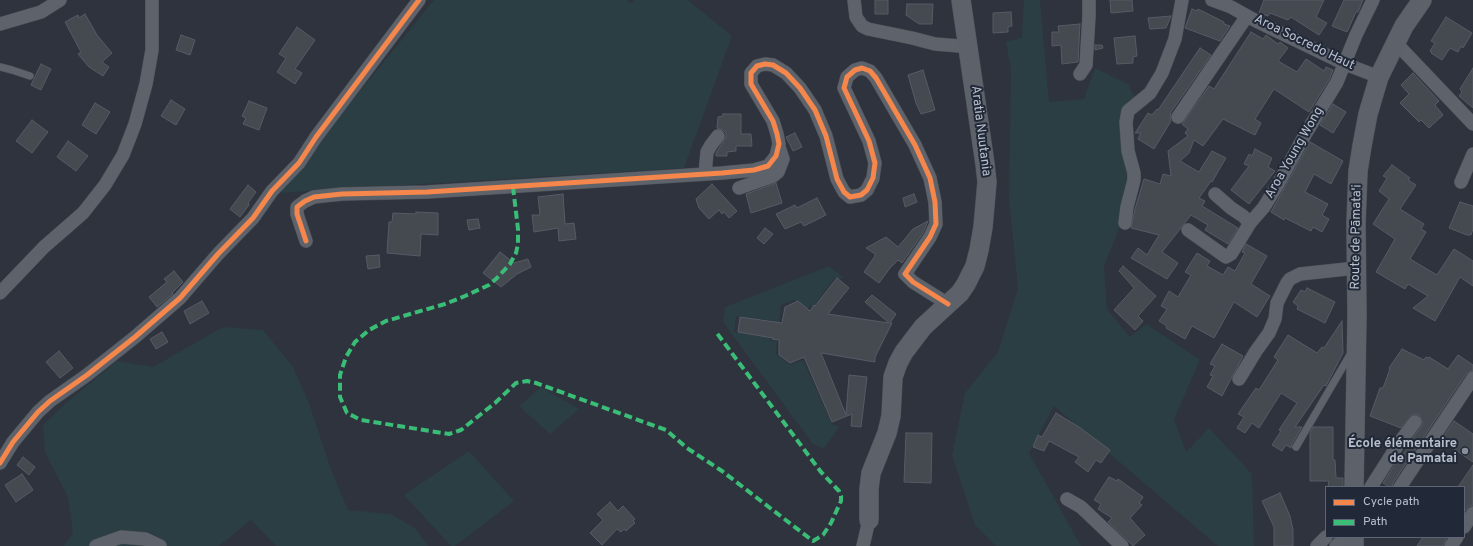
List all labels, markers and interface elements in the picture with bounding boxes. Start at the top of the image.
street label: Aroa Socredo Haut [1251,12,1357,74]
street label: Aratia Nuutania [967,85,993,177]
street label: Aroa Young Wong [1262,104,1328,202]
street label: Route de Pāmata'i [1348,184,1366,290]
place label: École élémentaire de Pamatai [1348,436,1457,467]
marker: École élémentaire de Pamatai [1460,446,1470,456]
legend [1325,486,1465,538]
text: Cycle path [1363,494,1420,510]
text: Path [1363,514,1388,530]

